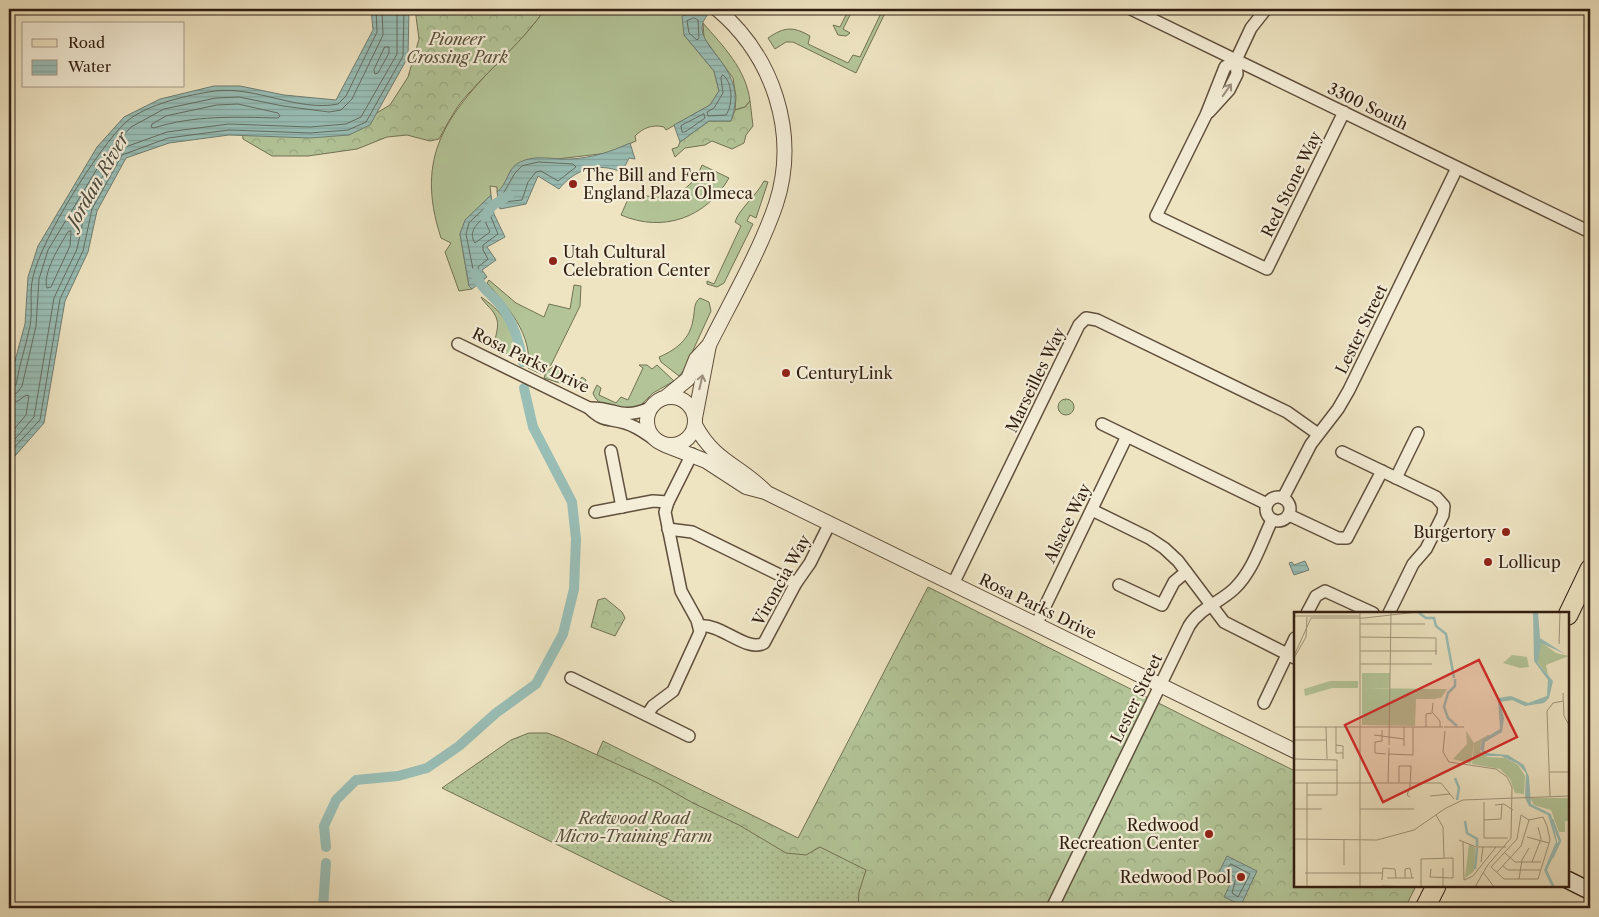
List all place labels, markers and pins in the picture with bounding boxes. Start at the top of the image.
place label: The Bill and Fern England Plaza Olmeca [583,165,753,203]
marker: The Bill and Fern England Plaza Olmeca [567,178,579,190]
place label: Utah Cultural Celebration Center [563,242,710,280]
marker: Utah Cultural Celebration Center [547,255,559,267]
place label: CenturyLink [796,363,894,383]
marker: CenturyLink [780,367,792,379]
place label: Burgertory [1413,522,1497,542]
marker: Burgertory [1500,526,1512,538]
place label: Lollicup [1498,552,1561,572]
marker: Lollicup [1482,556,1494,568]
place label: Redwood Recreation Center [1059,815,1199,853]
marker: Redwood Recreation Center [1203,828,1215,840]
place label: Redwood Pool [1120,867,1231,887]
marker: Redwood Pool [1235,871,1247,883]

